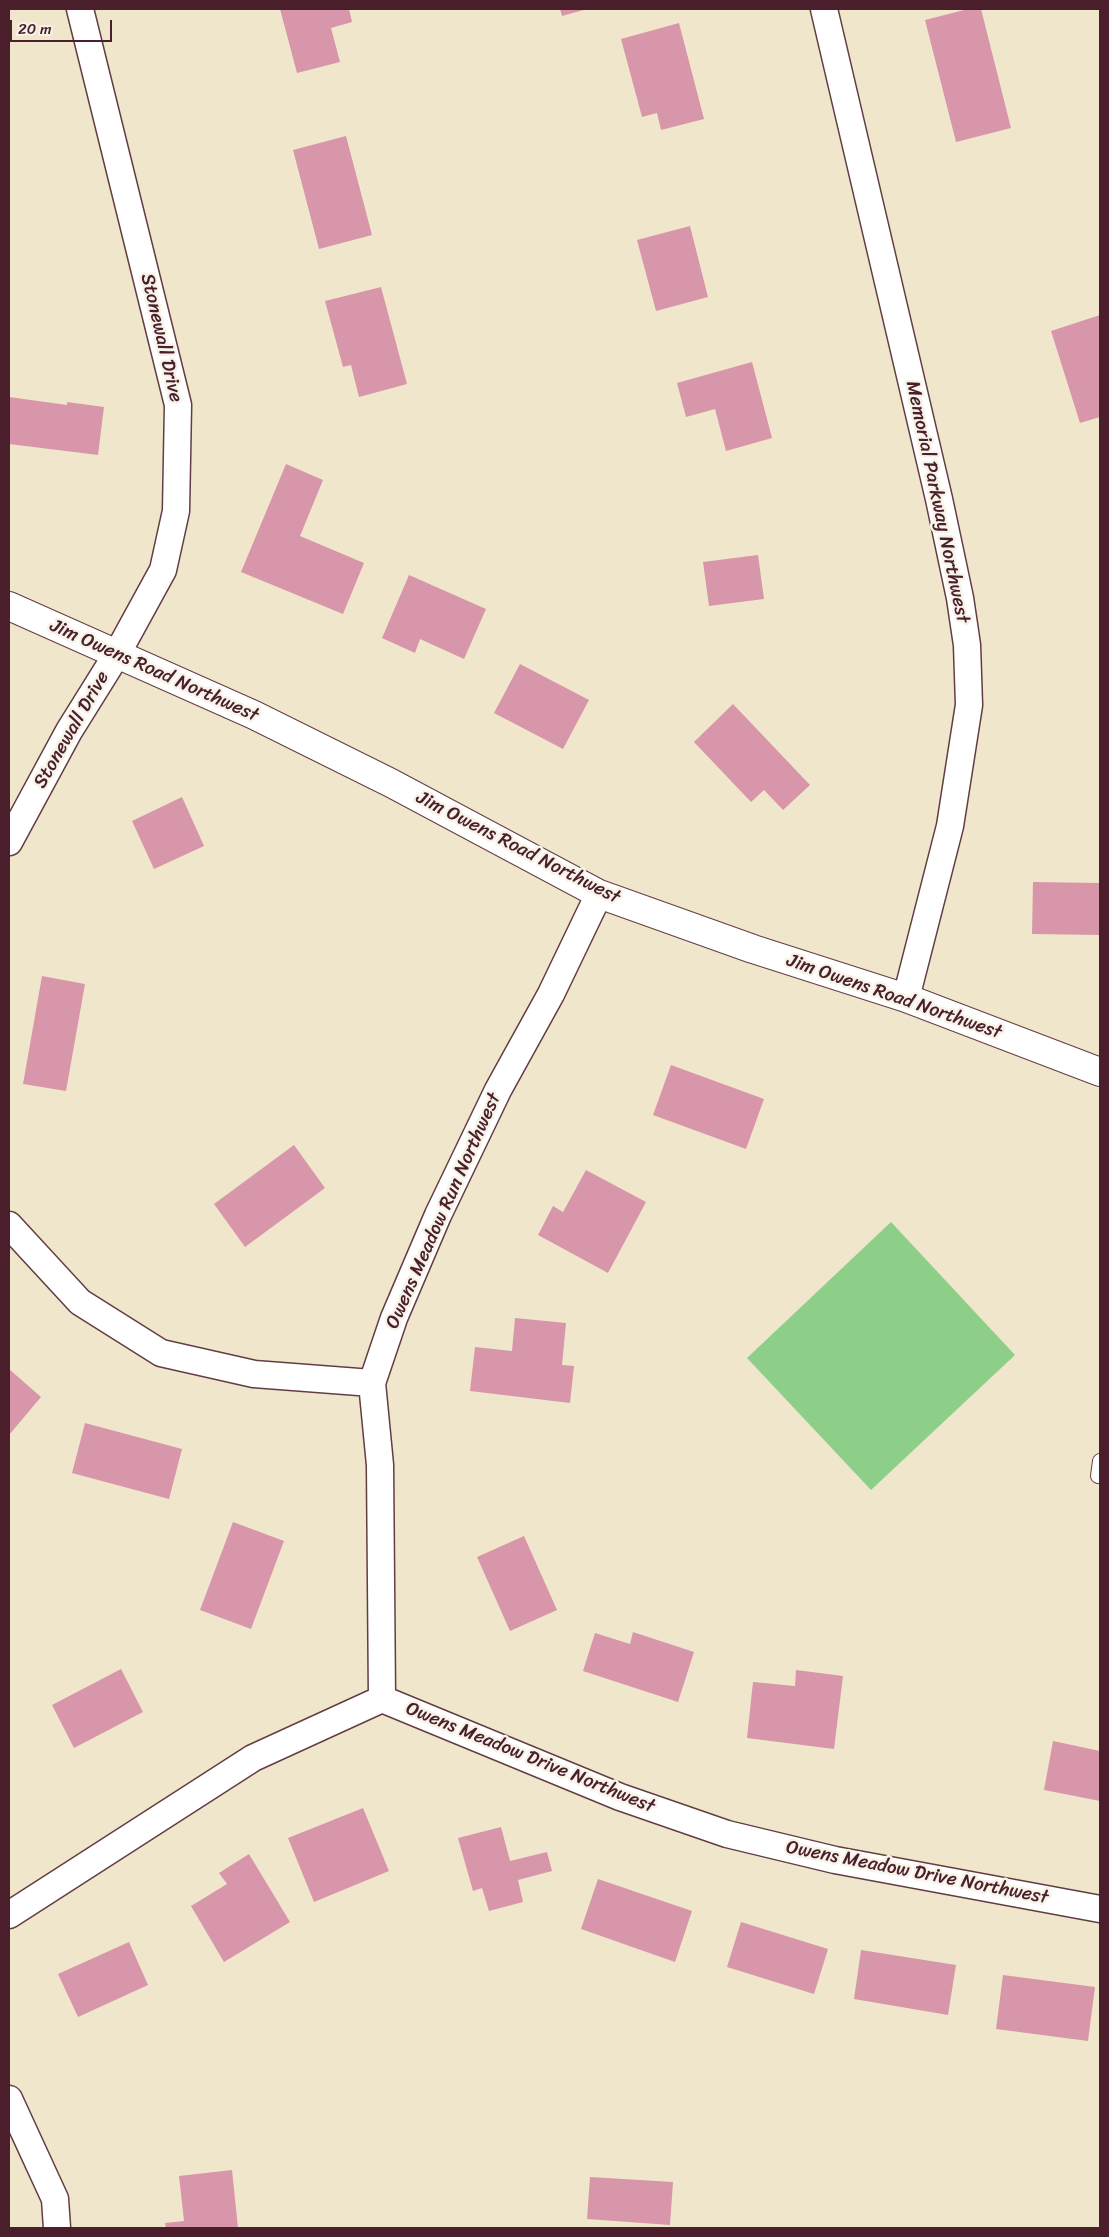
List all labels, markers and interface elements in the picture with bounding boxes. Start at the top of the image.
scale bar [12,10,115,42]
text: 20 m [18,16,52,42]
street label: Stonewall Drive [135,271,187,405]
street label: Memorial Parkway Northwest [900,379,974,625]
street label: Jim Owens Road Northwest [46,615,262,727]
street label: Stonewall Drive [29,667,115,793]
street label: Jim Owens Road Northwest [412,787,624,909]
street label: Jim Owens Road Northwest [784,949,1004,1045]
street label: Owens Meadow Run Northwest [382,1090,506,1332]
street label: Owens Meadow Drive Northwest [402,1698,658,1818]
street label: Owens Meadow Drive Northwest [784,1836,1050,1910]

